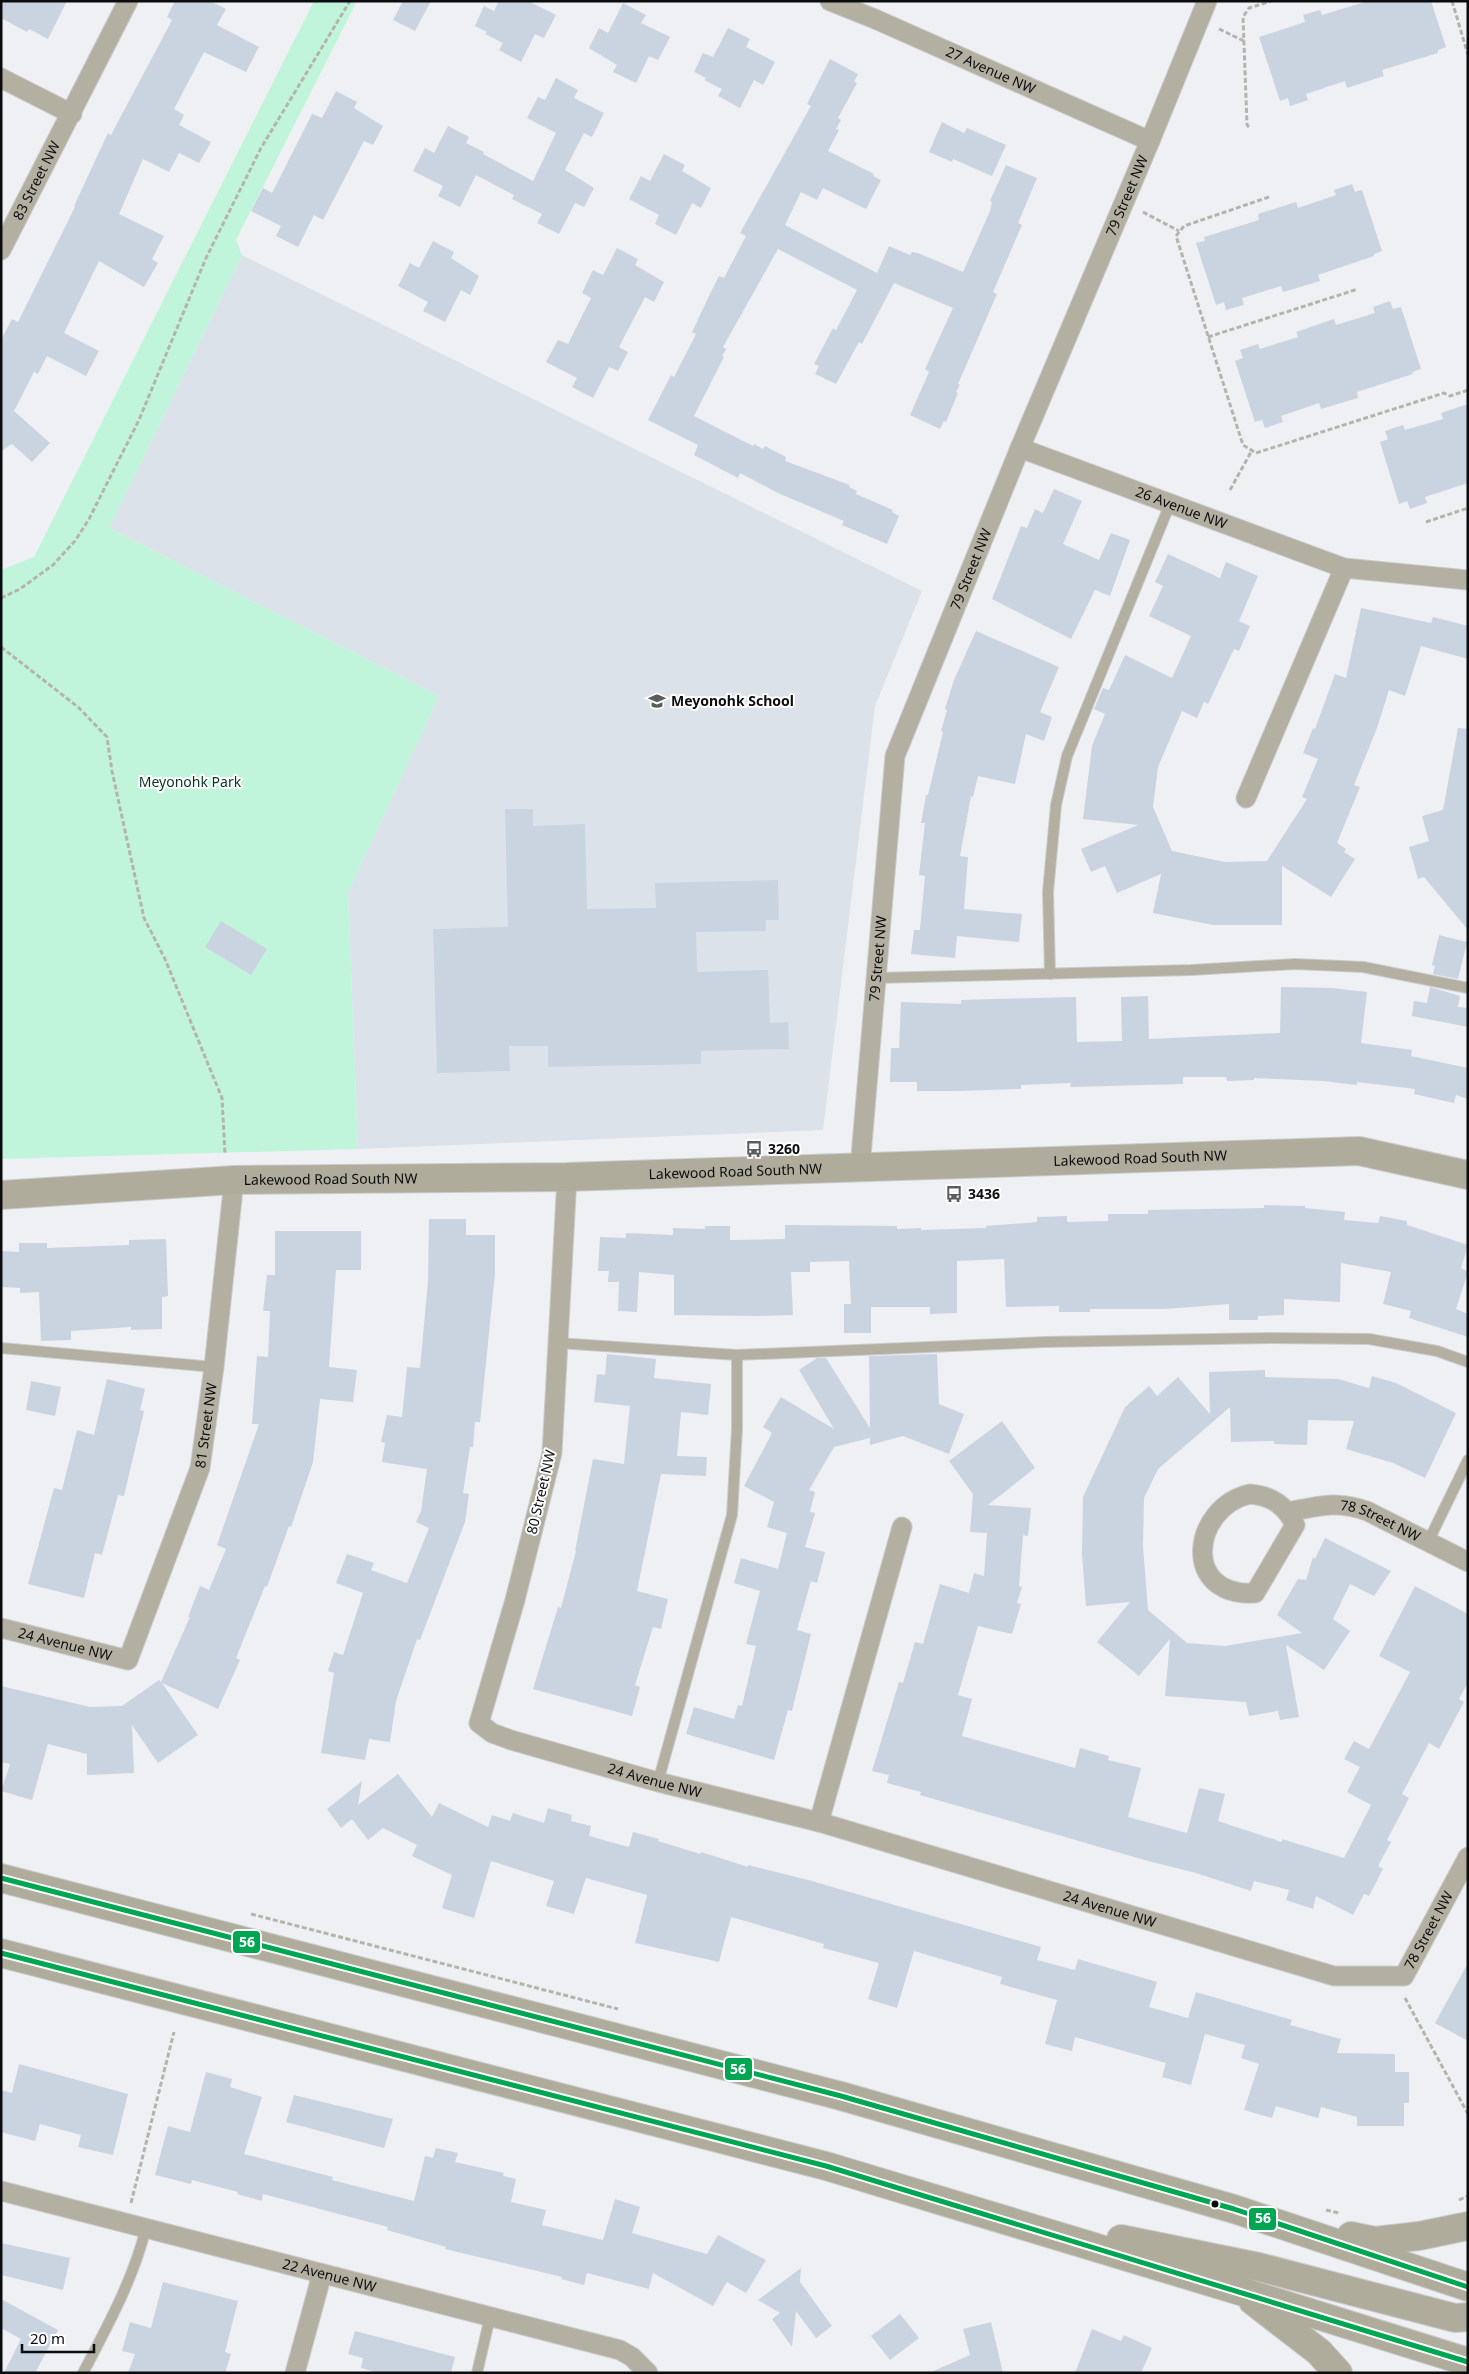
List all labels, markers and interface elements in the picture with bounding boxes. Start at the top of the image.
street label: 27 Avenue NW [943,42,1039,98]
street label: 83 Street NW [8,138,64,223]
street label: 79 Street NW [1101,152,1152,239]
street label: 26 Avenue NW [1133,482,1230,533]
street label: 79 Street NW [945,526,995,613]
school or university icon: Meyonohk School [647,691,667,711]
place label: Meyonohk School [671,691,794,710]
park label: Meyonohk Park [139,772,242,791]
street label: 79 Street NW [864,915,890,1002]
bus stop icon: 3260 [744,1139,764,1159]
place label: 3260 [768,1139,800,1158]
street label: Lakewood Road South NW [1053,1145,1227,1170]
street label: Lakewood Road South NW [648,1159,823,1183]
street label: Lakewood Road South NW [244,1168,417,1189]
bus stop icon: 3436 [944,1184,964,1204]
place label: 3436 [968,1184,1000,1203]
street label: 81 Street NW [190,1381,221,1469]
street label: 80 Street NW [522,1448,559,1536]
street label: 78 Street NW [1339,1495,1424,1545]
street label: 24 Avenue NW [16,1623,114,1665]
street label: 24 Avenue NW [606,1758,704,1801]
street label: 24 Avenue NW [1061,1886,1159,1931]
street label: 78 Street NW [1399,1888,1457,1972]
line badge: 56 [232,1930,261,1954]
text: 56 [239,1932,255,1951]
line badge: 56 [724,2057,753,2081]
text: 56 [730,2059,746,2078]
unlabelled marker [1210,2199,1220,2209]
line badge: 56 [1248,2207,1277,2231]
text: 56 [1255,2208,1271,2227]
street label: 22 Avenue NW [281,2254,378,2296]
scale bar [22,2322,95,2354]
text: 20 m [30,2328,65,2348]

